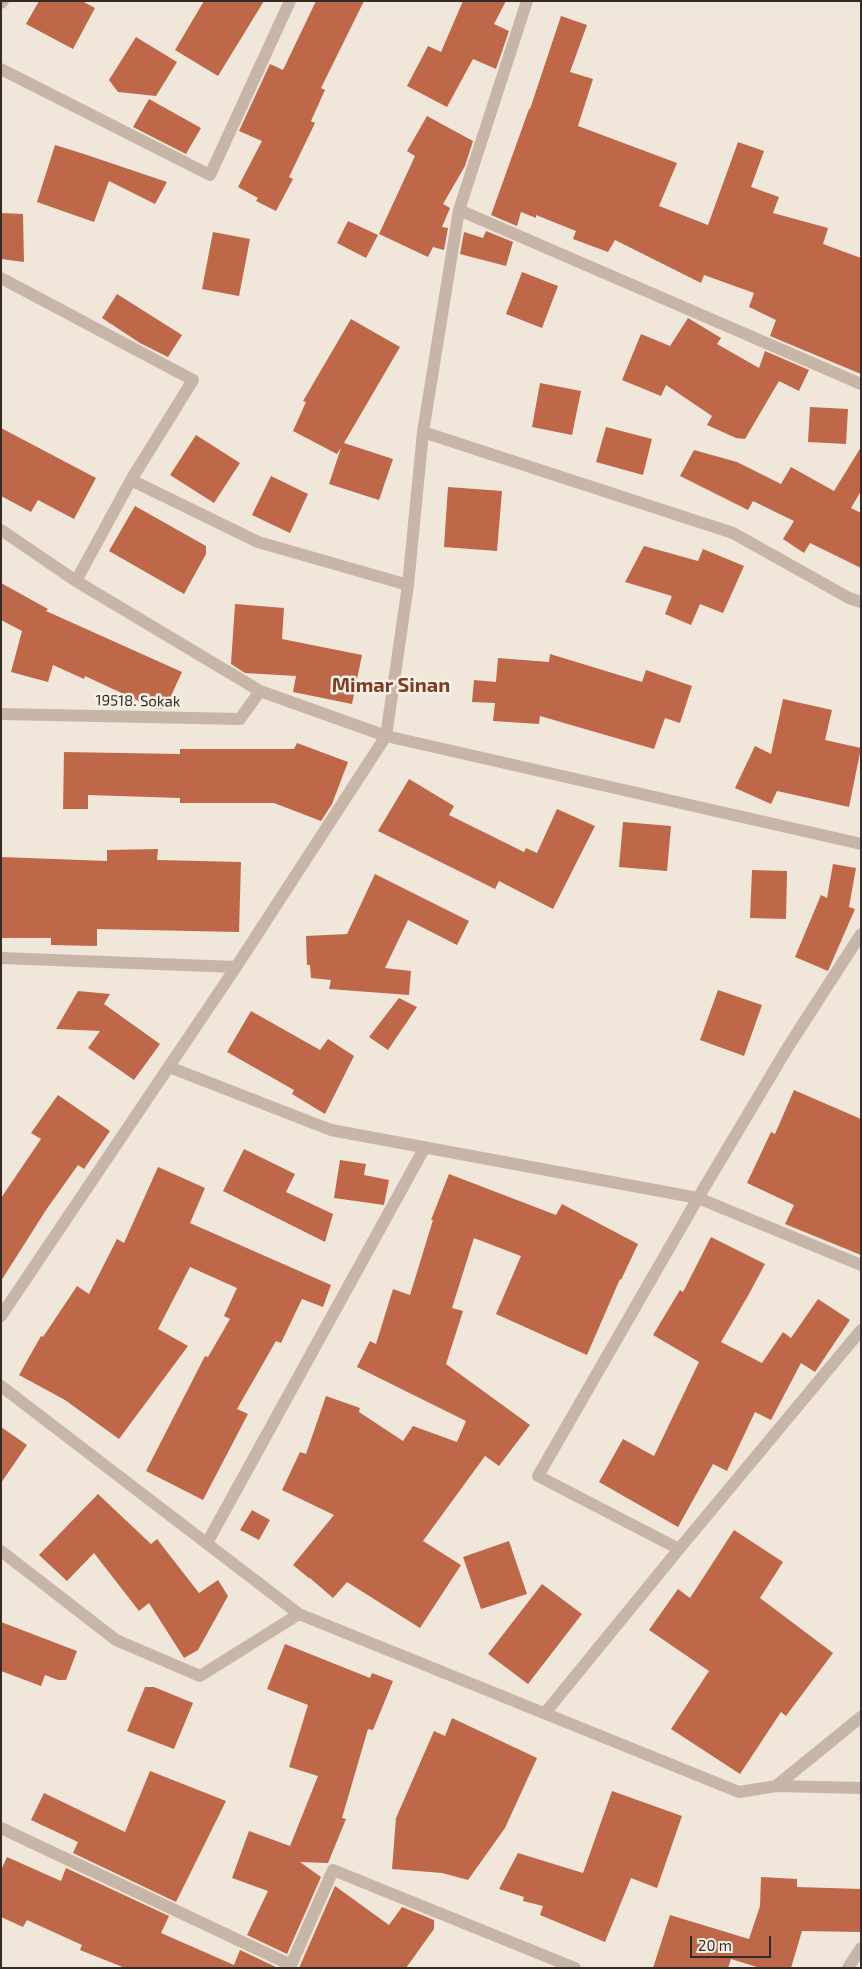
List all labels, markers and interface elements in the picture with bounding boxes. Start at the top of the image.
district label: Mimar Sinan [332,673,450,697]
street label: 19518. Sokak [95,691,181,711]
scale bar [692,1926,773,1958]
text: 20 m [698,1936,732,1954]

